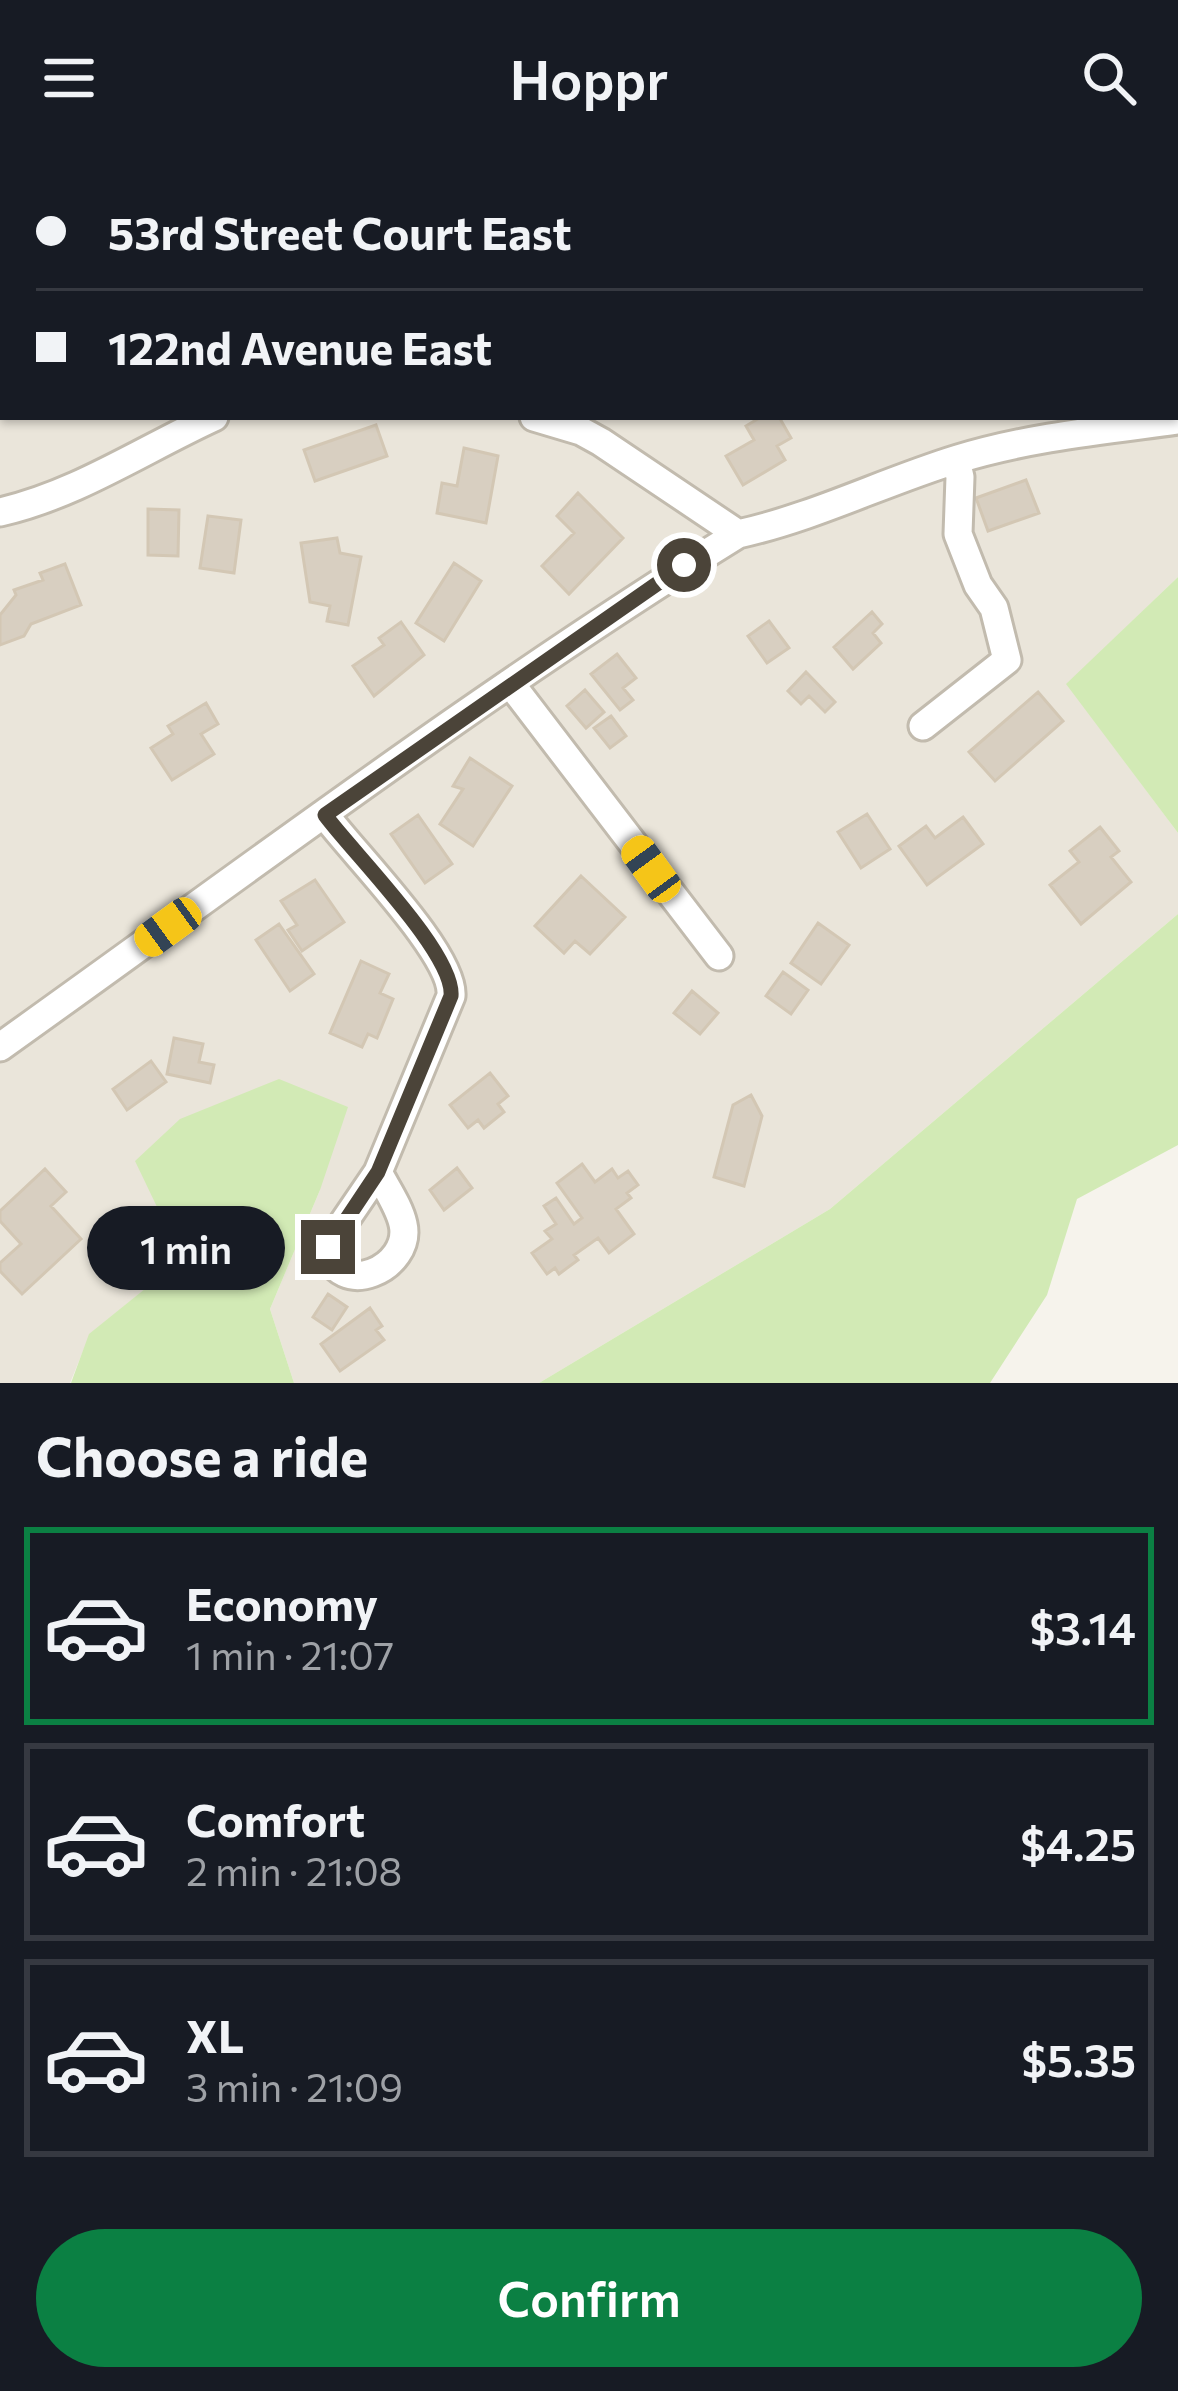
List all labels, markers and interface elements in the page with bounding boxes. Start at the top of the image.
icon: menu [36,45,102,111]
text: Hoppr [510,45,668,111]
icon: search [1076,45,1142,111]
text: 53rd Street Court East [108,204,571,259]
text: 122nd Avenue East [108,319,492,374]
route start [657,538,711,592]
car [615,829,687,909]
car [128,891,208,963]
callout: 1 min [88,1205,286,1289]
route end [301,1220,355,1274]
text: 1 min [140,1224,232,1272]
text: Choose a ride [36,1422,368,1488]
icon: car [42,1572,150,1680]
text: Economy [186,1575,378,1630]
text: $3.14 [1029,1599,1136,1654]
text: 1 min · 21:07 [186,1630,394,1678]
icon: car [42,1788,150,1896]
text: Comfort [186,1791,365,1846]
text: $4.25 [1020,1815,1136,1870]
text: 2 min · 21:08 [186,1846,402,1894]
icon: car [42,2004,150,2112]
text: XL [186,2007,244,2062]
text: $5.35 [1021,2031,1136,2086]
text: 3 min · 21:09 [186,2062,403,2110]
button: Confirm [36,2229,1142,2367]

